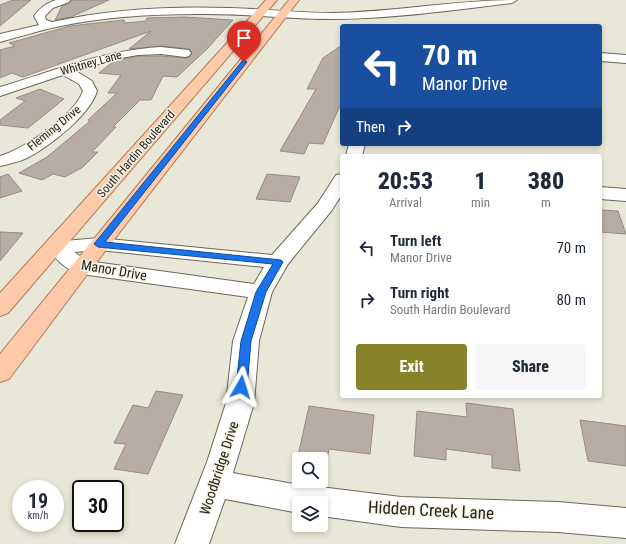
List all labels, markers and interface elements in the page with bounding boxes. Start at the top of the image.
pin [227,21,261,62]
icon: arrive [233,27,255,49]
text: 70 m [422,39,478,72]
icon: left [356,40,408,92]
street label: Whitney Lane [59,47,124,78]
text: Manor Drive [422,73,508,94]
street label: Fleming Drive [25,102,84,154]
street label: South Hardin Boulevard [94,107,178,201]
icon: right [393,116,415,138]
text: Then [356,118,385,136]
text: 20:53 [378,167,433,195]
text: 1 [474,167,487,195]
text: 380 [528,167,564,195]
text: Arrival [389,195,422,210]
text: min [471,195,490,210]
text: m [541,195,551,210]
text: Turn left [390,232,441,250]
icon: left [356,237,378,259]
text: 70 m [556,239,586,257]
text: Manor Drive [390,250,452,265]
street label: Manor Drive [80,256,149,284]
text: Turn right [390,284,449,302]
icon: right [356,289,378,311]
text: 80 m [556,291,586,309]
text: South Hardin Boulevard [390,302,510,317]
button: Exit [356,344,467,390]
button: Share [475,344,586,390]
position arrow [220,366,262,408]
street label: Woodbridge Drive [196,419,242,517]
map controls [292,452,328,532]
button: search [292,452,328,488]
speed limit sign: 30 [72,480,124,532]
text: 19 [28,489,48,513]
button: layers [292,496,328,532]
street label: Hidden Creek Lane [368,497,494,523]
text: km/h [28,510,48,521]

